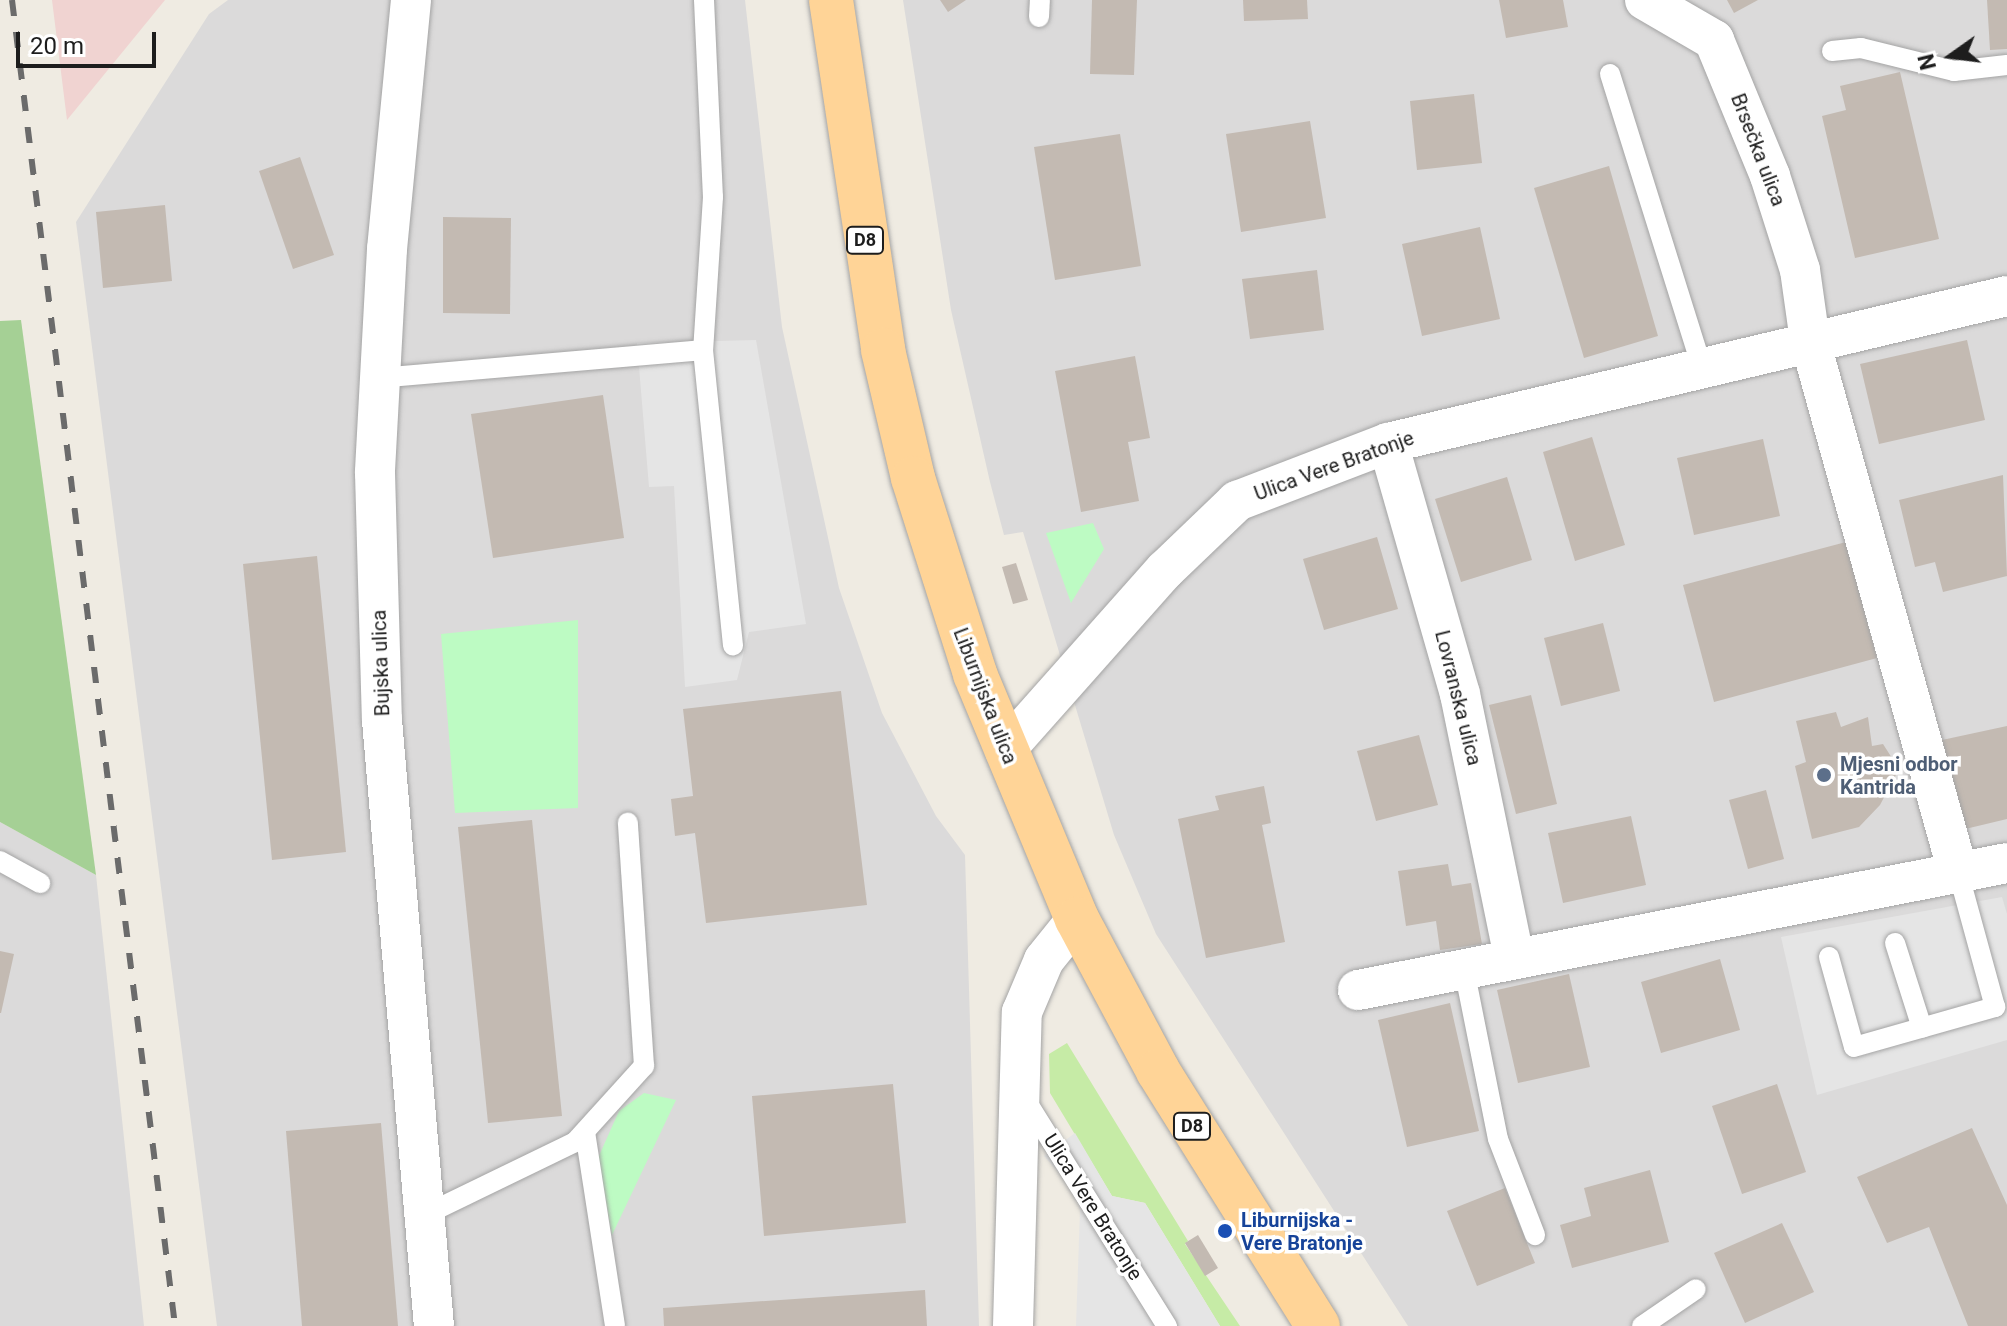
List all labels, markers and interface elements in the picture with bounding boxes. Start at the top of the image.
scale bar [20,16,160,66]
north arrow [1911,16,1991,96]
text: 20 m [30,32,84,60]
text: N [1913,51,1941,72]
street label: Brsečka ulica [1726,90,1790,210]
road number: D8 [845,226,885,254]
street label: Ulica Vere Bratonje [1251,426,1417,506]
street label: Bujska ulica [367,609,395,717]
street label: Liburnijska ulica [948,625,1022,767]
street label: Lovranska ulica [1430,628,1486,768]
place label: Mjesni odbor Kantrida [1840,752,1958,799]
marker: Mjesni odbor Kantrida [1815,766,1833,784]
road number: D8 [1172,1112,1212,1140]
street label: Ulica Vere Bratonje [1038,1129,1148,1285]
place label: Liburnijska - Vere Bratonje [1241,1208,1363,1255]
marker: Liburnijska - Vere Bratonje [1216,1222,1234,1240]

